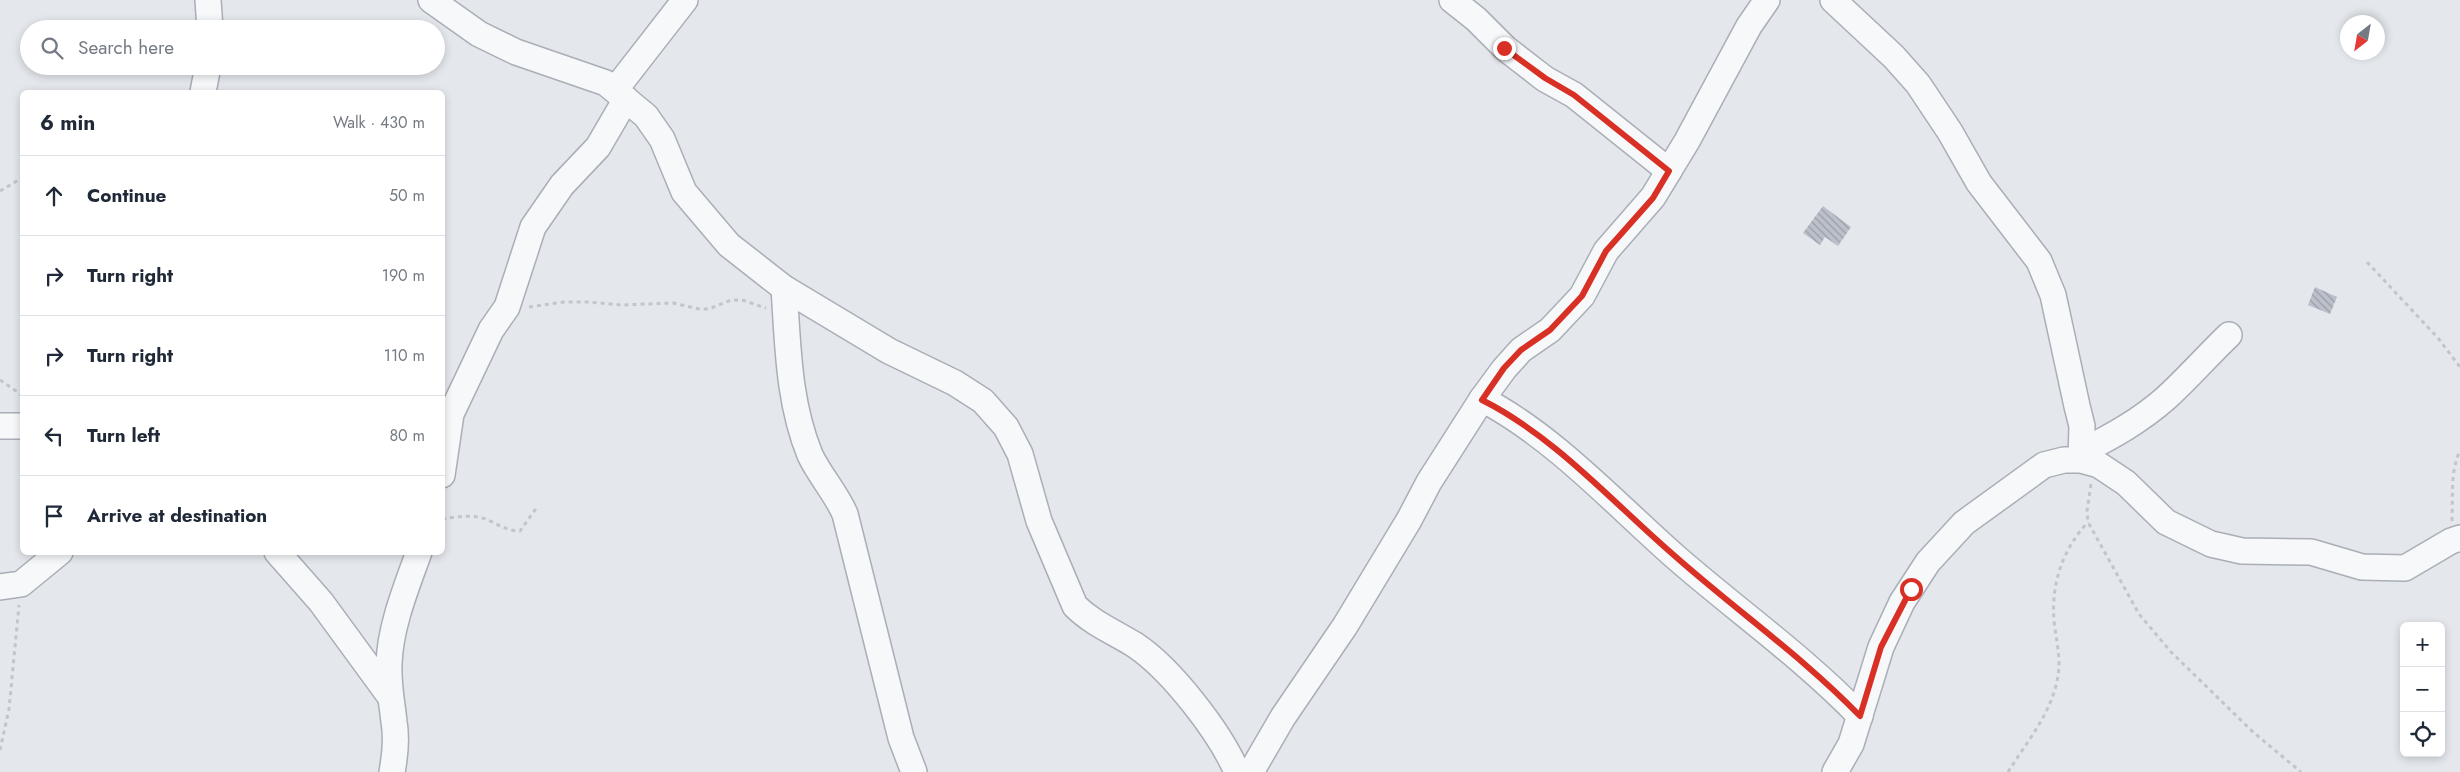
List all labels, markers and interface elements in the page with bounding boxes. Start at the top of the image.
north arrow [2340,15,2385,60]
search box [20,20,445,75]
icon: search [38,34,66,62]
text: Search here [78,34,174,61]
route end [1493,37,1516,60]
text: 6 min [40,108,95,138]
text: Walk · 430 m [333,111,425,134]
icon: ahead [40,182,68,210]
text: Continue [87,182,166,209]
text: 50 m [389,184,425,207]
icon: right [40,262,68,290]
text: Turn right [87,262,173,289]
text: 190 m [382,264,425,287]
icon: right [40,342,68,370]
text: Turn right [87,342,173,369]
text: 110 m [384,344,425,367]
icon: left [40,422,68,450]
text: Turn left [87,422,160,449]
text: 80 m [389,424,425,447]
icon: arrive [40,502,68,530]
text: Arrive at destination [87,502,267,529]
route start [1900,578,1923,601]
map controls [2400,622,2445,757]
button: + [2400,622,2445,667]
button: − [2400,667,2445,712]
button: locate [2400,712,2445,757]

